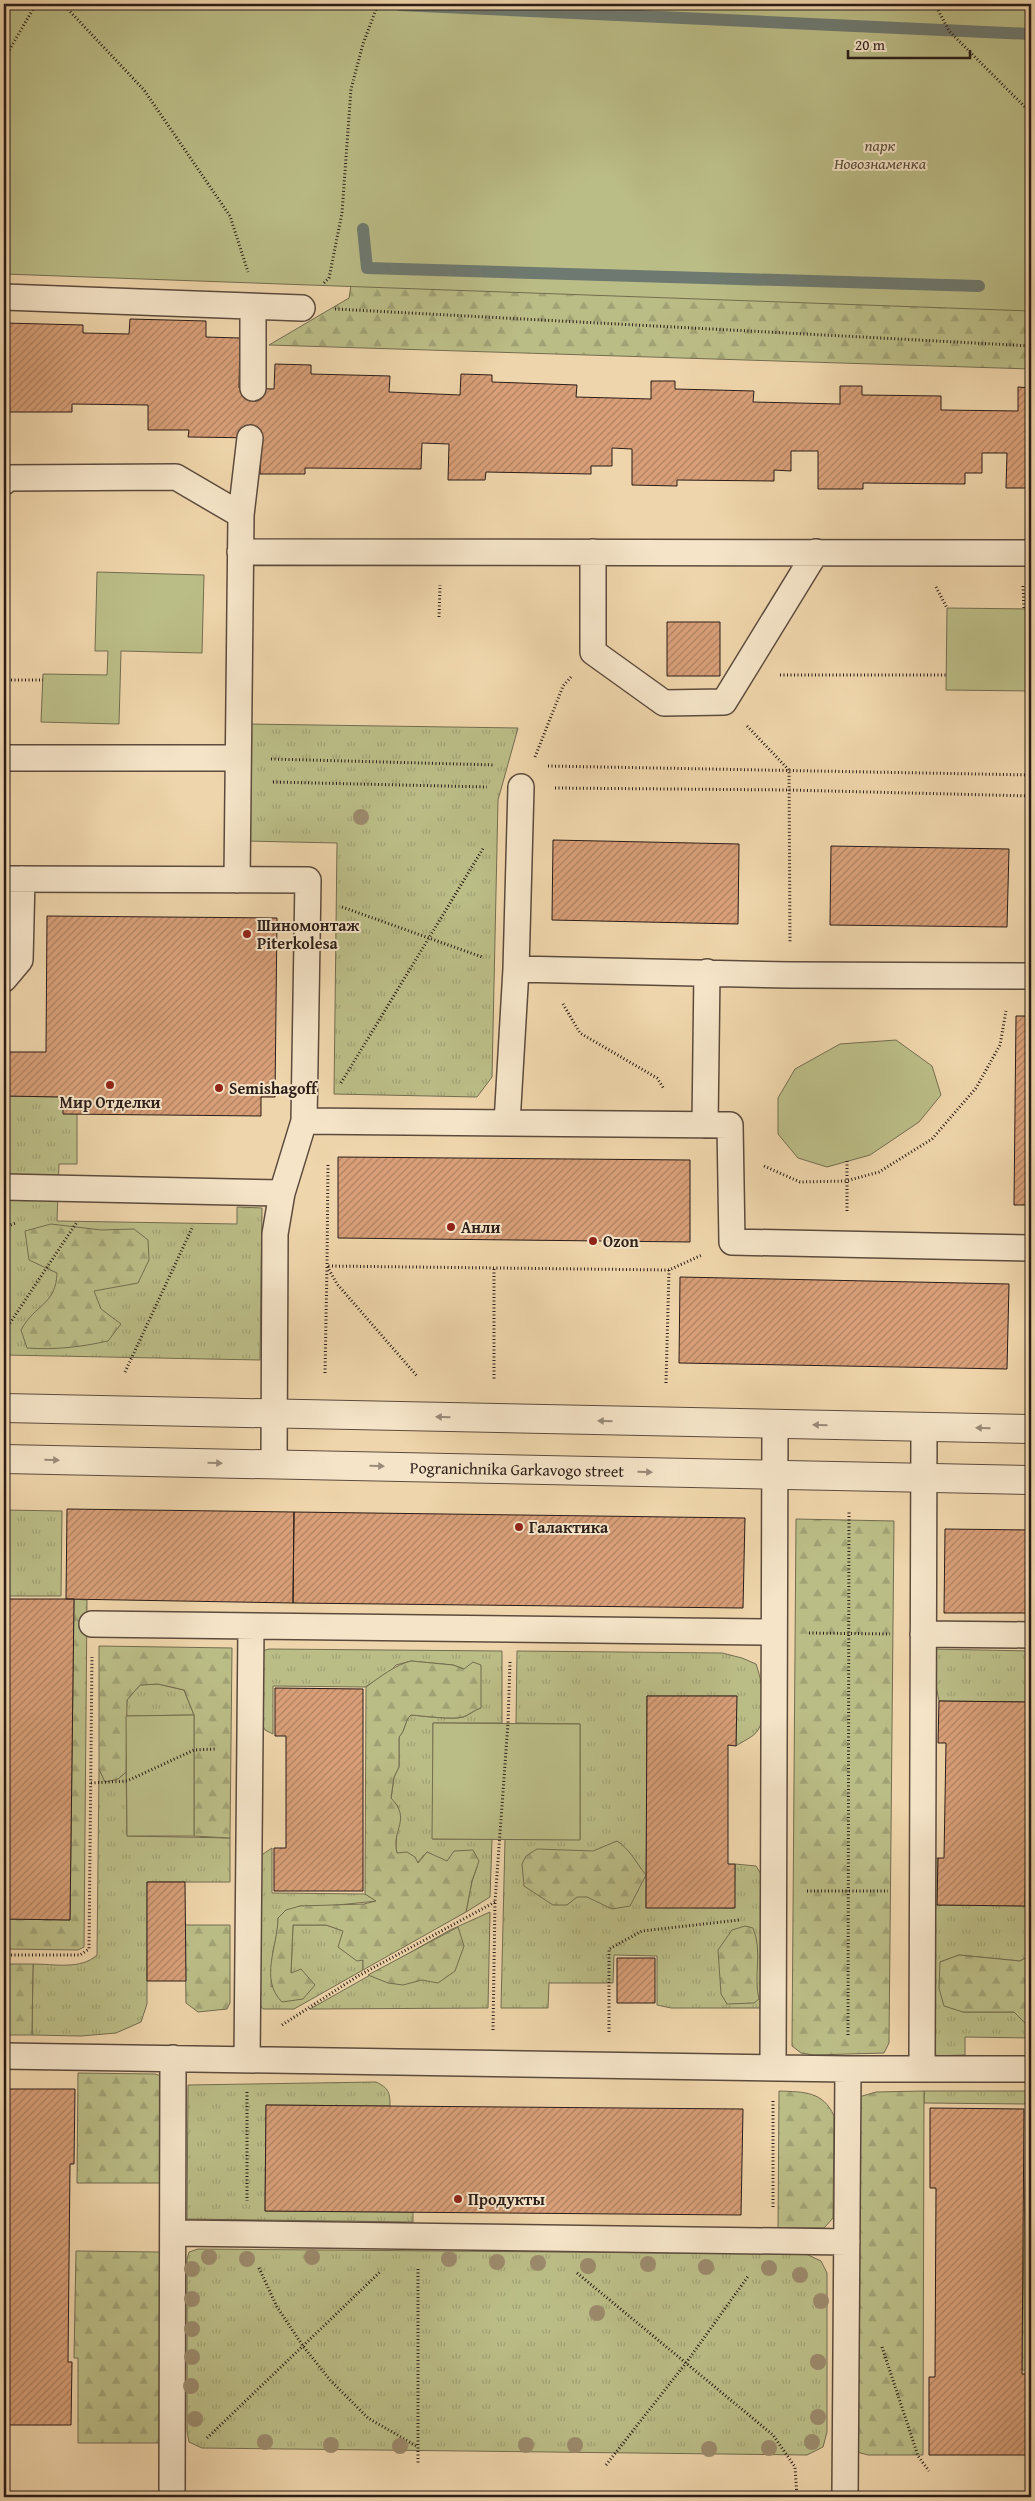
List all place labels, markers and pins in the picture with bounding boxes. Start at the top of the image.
place label: Шиномонтаж Piterkolesa [257,913,359,955]
marker: Шиномонтаж Piterkolesa [241,928,253,940]
place label: Semishagoff [229,1076,318,1100]
marker: Мир Отделки [104,1079,116,1091]
marker: Semishagoff [213,1082,225,1094]
place label: Мир Отделки [60,1090,161,1114]
place label: Анли [461,1215,500,1239]
marker: Анли [445,1221,457,1233]
place label: Ozon [603,1229,639,1253]
marker: Ozon [587,1235,599,1247]
place label: Галактика [529,1515,609,1539]
marker: Галактика [513,1521,525,1533]
place label: Продукты [468,2187,545,2211]
marker: Продукты [452,2193,464,2205]

